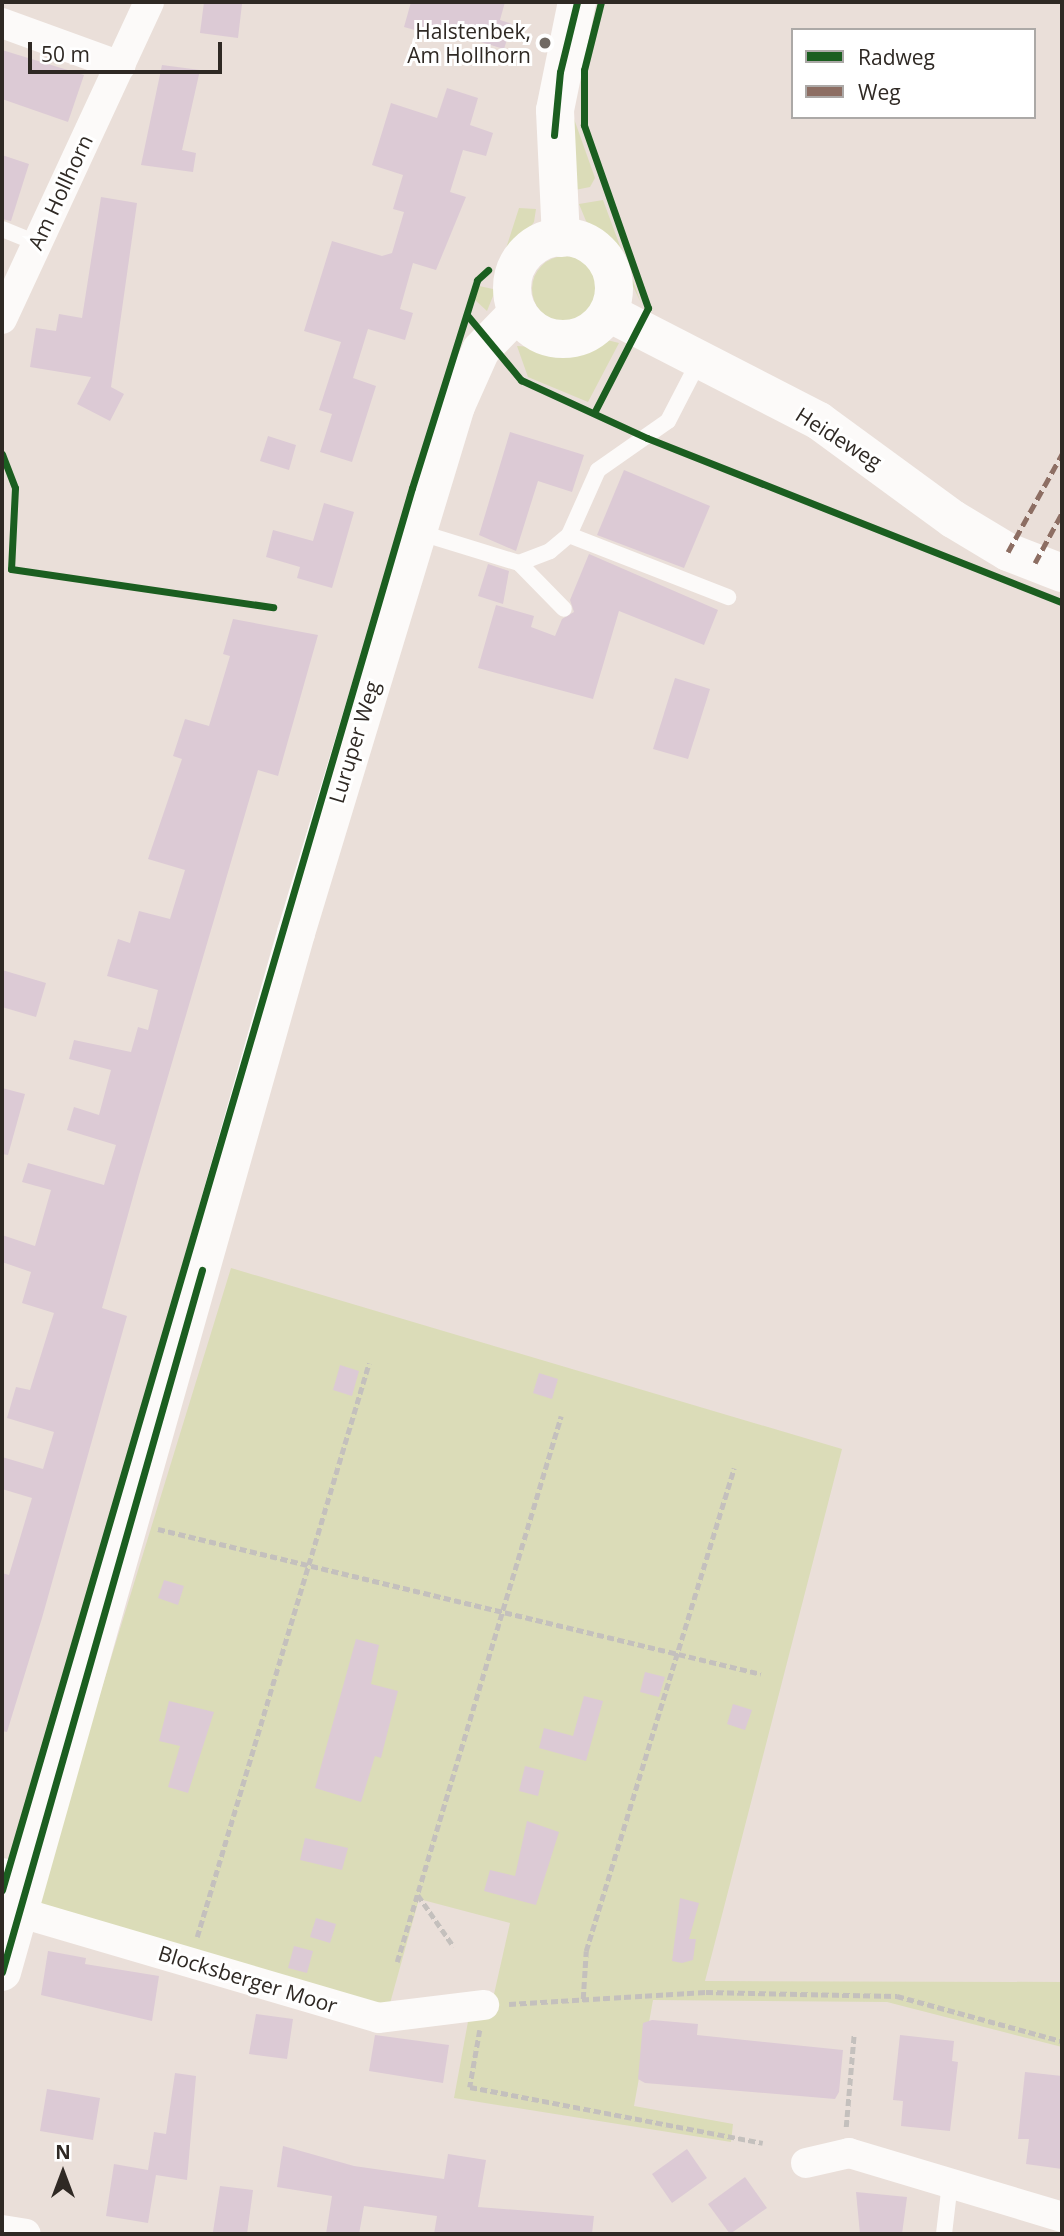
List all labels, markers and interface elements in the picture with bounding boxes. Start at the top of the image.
place label: Halstenbek, Am Hollhorn [407,18,531,68]
scale bar [32,28,226,72]
legend [791,28,1036,119]
marker: Halstenbek, Am Hollhorn [537,35,553,51]
text: 50 m [41,40,90,68]
text: Radweg [858,43,935,71]
text: Weg [858,78,901,106]
street label: Am Hollhorn [22,131,98,253]
street label: Heideweg [791,402,887,474]
street label: Luruper Weg [323,678,385,806]
street label: Blocksberger Moor [155,1940,341,2018]
north arrow [28,2138,98,2208]
text: N [55,2139,71,2165]

